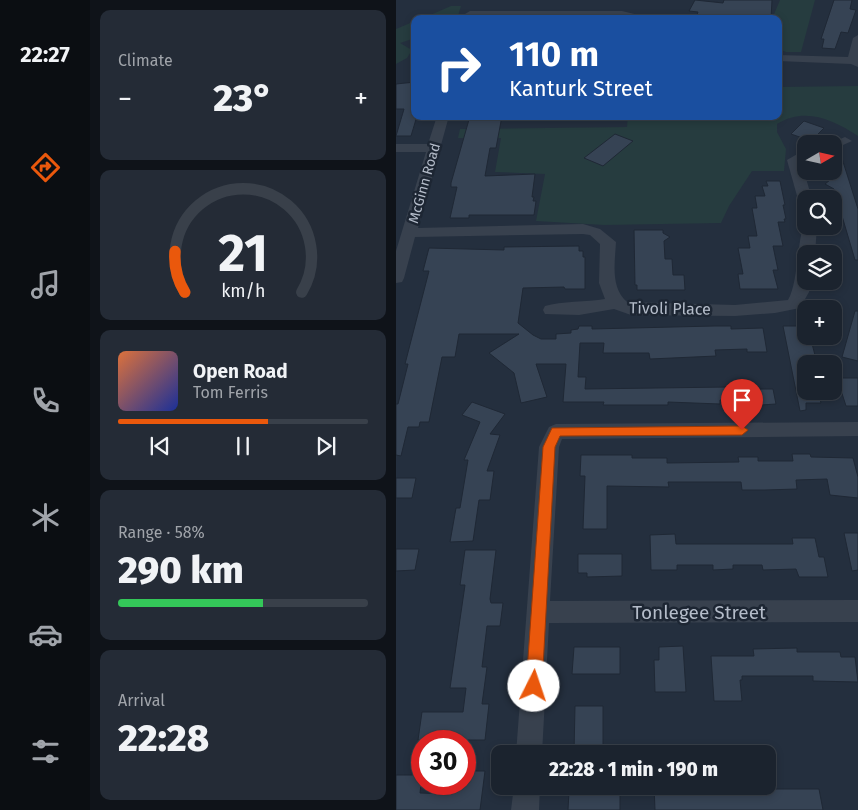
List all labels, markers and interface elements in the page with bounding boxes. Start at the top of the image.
text: 110 m [509,33,599,75]
icon: right [426,35,491,100]
text: 22:27 [20,41,70,68]
text: Climate [118,51,173,70]
text: 23° [213,75,273,121]
text: Kanturk Street [509,75,653,102]
text: − [118,82,132,115]
text: + [354,82,368,115]
north arrow [797,135,842,180]
map controls [797,135,842,400]
street label: McGinn Road [405,141,444,225]
icon: directions [28,150,63,185]
button: search [797,190,842,235]
text: 21 [218,222,268,285]
button: layers [797,245,842,290]
icon: music [28,267,63,302]
text: km/h [221,280,265,302]
street label: Tivoli Place [629,298,711,319]
button: + [797,300,842,345]
button: − [797,355,842,400]
text: Open Road [193,360,288,383]
pin [721,379,763,430]
icon: phone [28,383,63,418]
text: Tom Ferris [193,383,268,402]
icon: arrive [728,386,756,414]
icon: previous [146,432,174,460]
icon: pause [229,432,257,460]
icon: next [312,432,340,460]
icon: climate [28,500,63,535]
text: Range · 58% [118,523,205,542]
text: 290 km [118,547,244,593]
street label: Tonlegee Street [632,601,766,624]
icon: car [28,617,63,652]
position arrow [507,659,559,711]
text: Arrival [118,691,165,710]
text: 22:28 [118,715,209,761]
speed limit sign: 30 [411,730,476,795]
icon: filters [28,734,63,769]
text: 22:28 · 1 min · 190 m [549,758,718,781]

